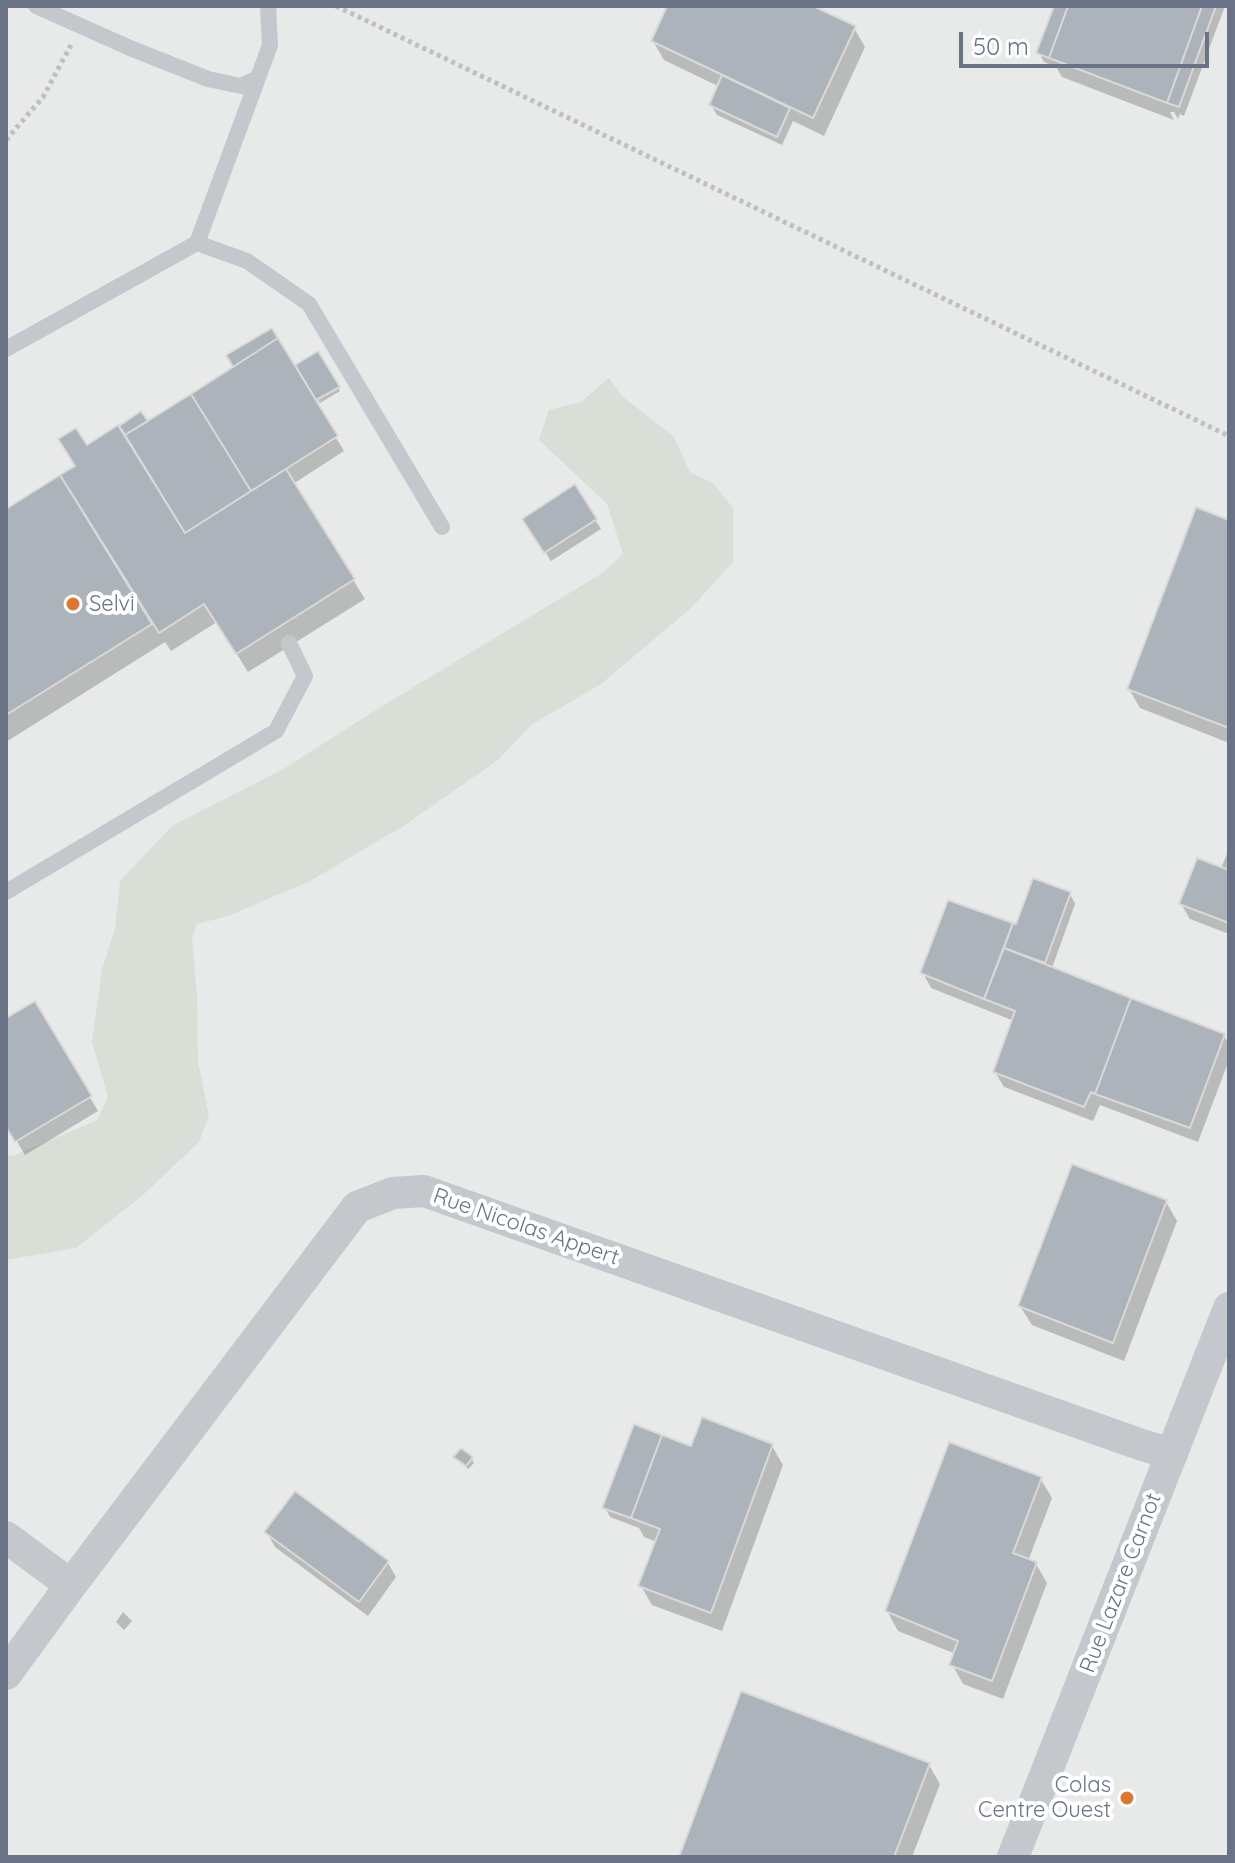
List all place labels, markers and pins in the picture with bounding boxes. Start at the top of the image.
place label: Selvi [89,591,135,617]
marker: Selvi [64,595,82,613]
place label: Colas Centre Ouest [978,1772,1111,1824]
marker: Colas Centre Ouest [1118,1789,1136,1807]

